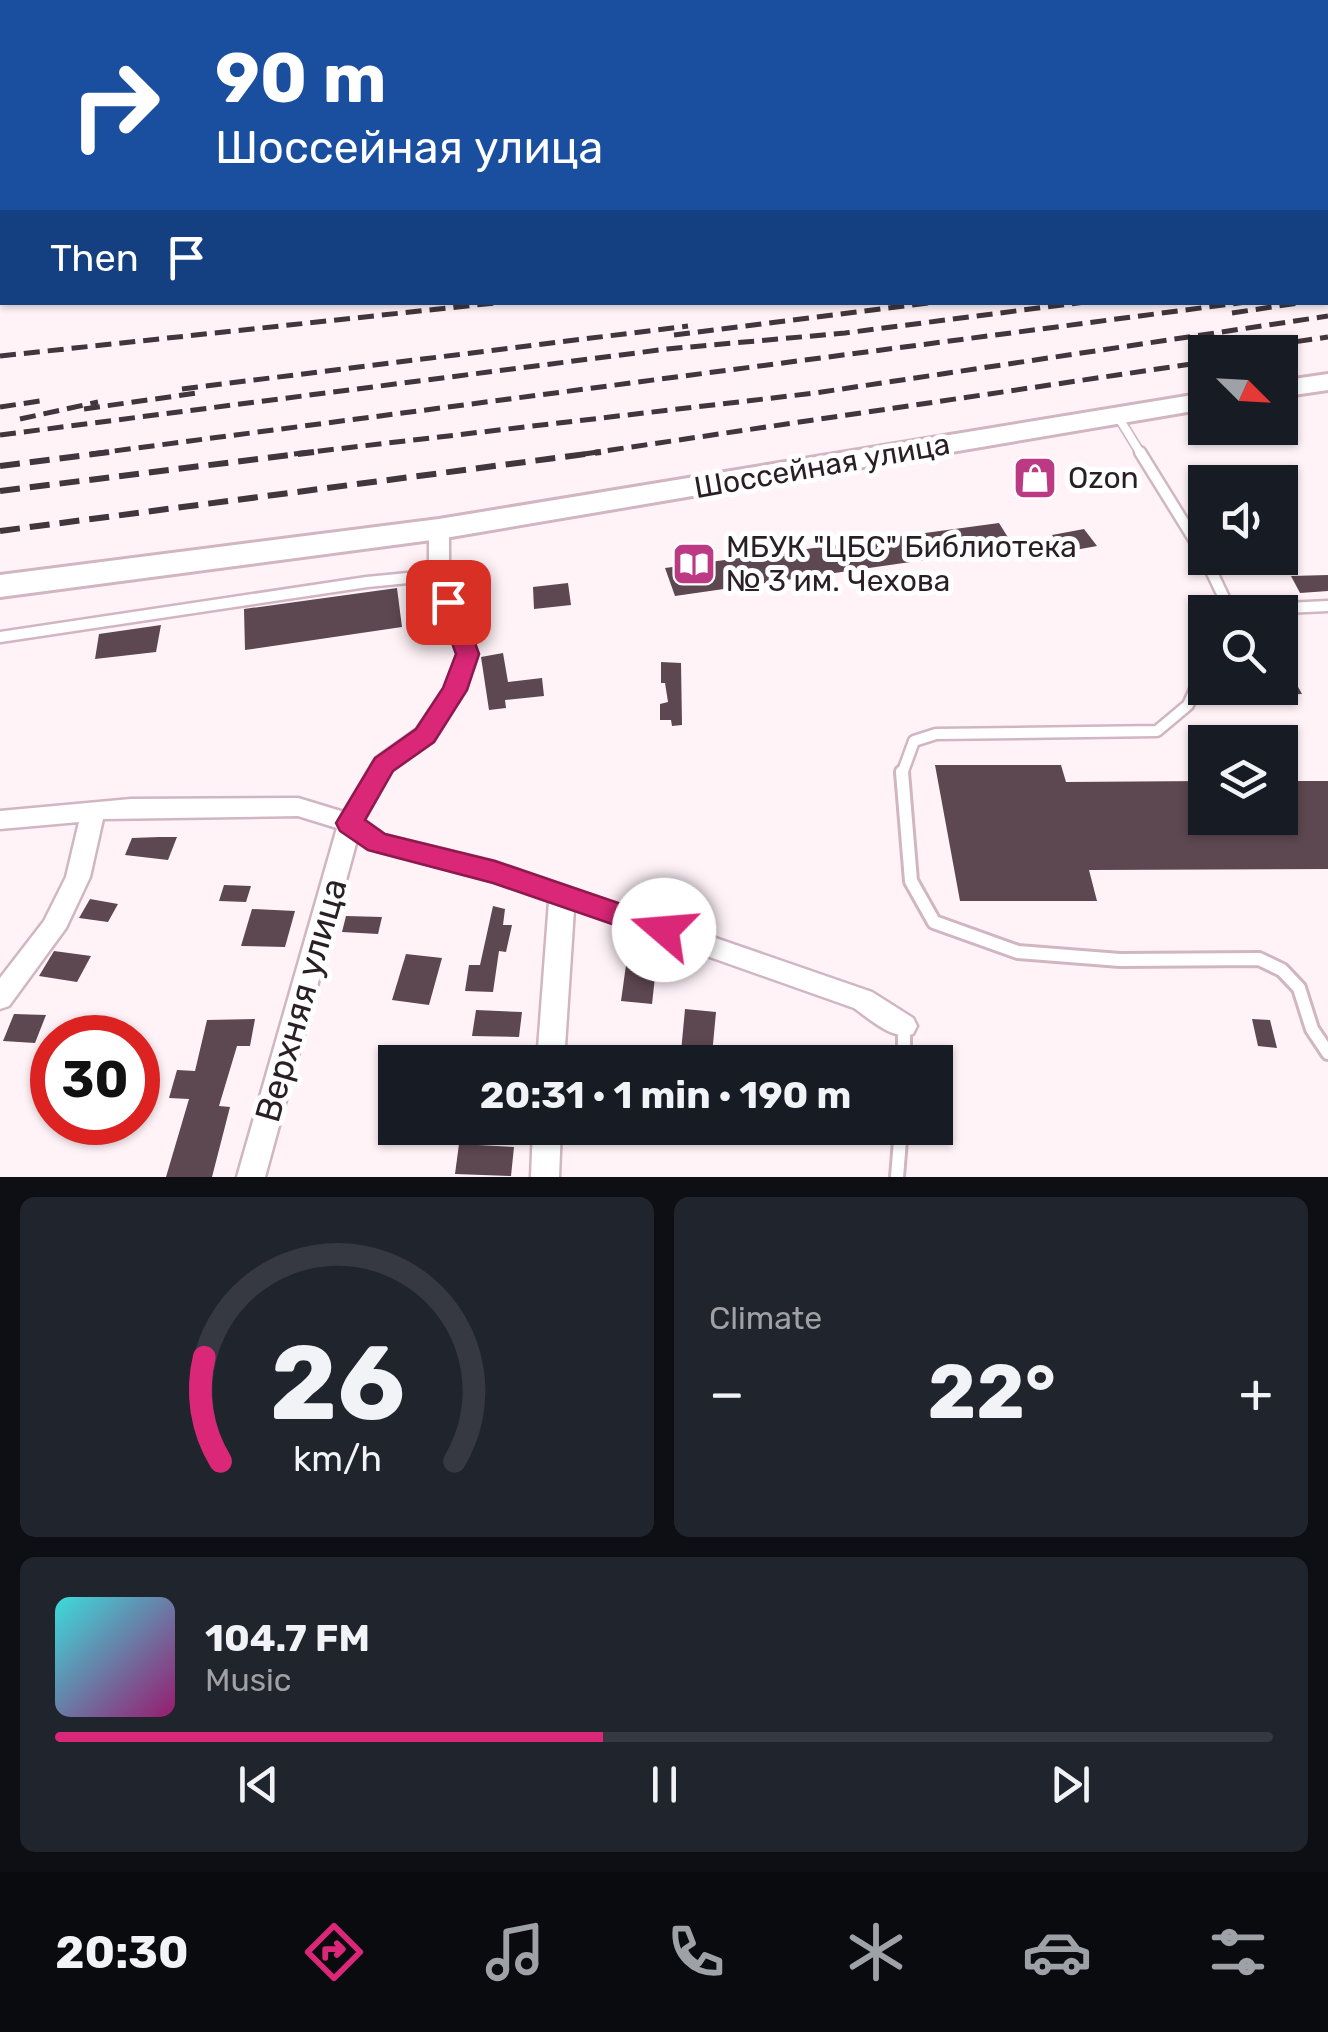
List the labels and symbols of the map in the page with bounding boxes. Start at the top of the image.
north arrow [1188,335,1298,445]
street label: Шоссейная улица [691,426,953,506]
shop icon: Ozon [1012,455,1058,501]
place label: Ozon [1068,460,1139,496]
place label: МБУК "ЦБС" Библиотека № 3 им. Чехова [726,529,1077,599]
library icon: МБУК "ЦБС" Библиотека № 3 им. Чехова [671,541,717,587]
pin [406,560,491,645]
street label: Верхняя улица [246,873,356,1127]
position arrow [612,878,716,982]
speed limit sign: 30 [30,1015,160,1145]

